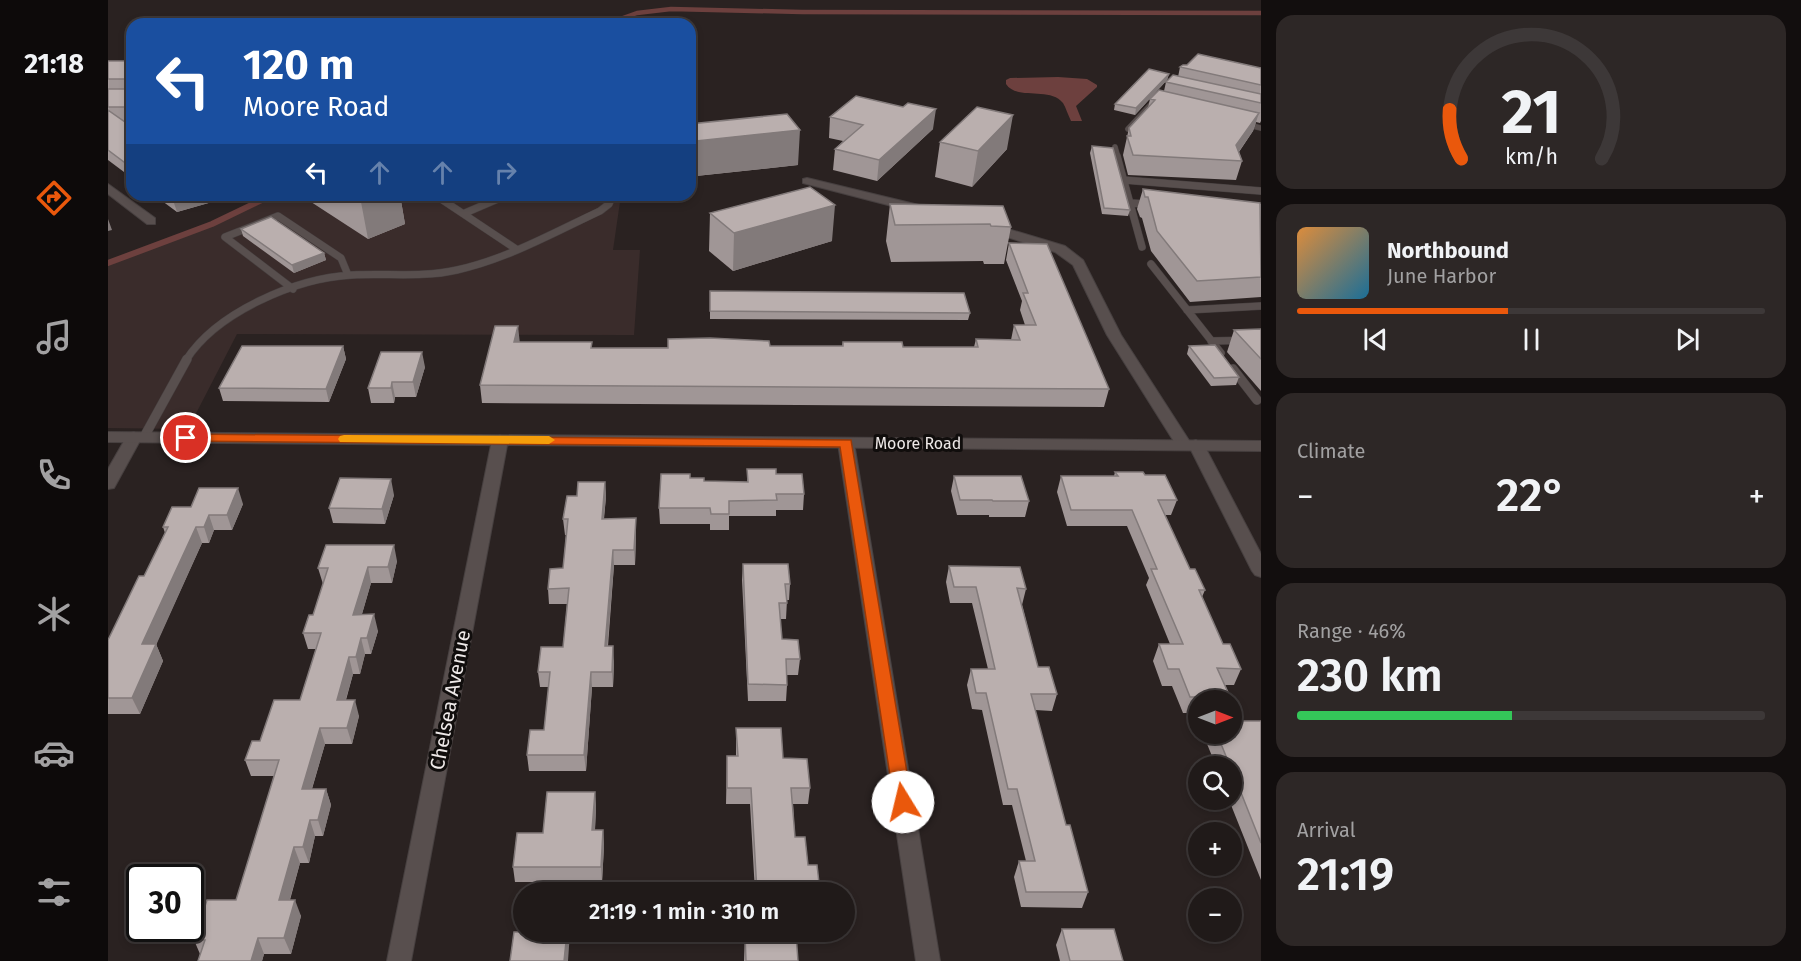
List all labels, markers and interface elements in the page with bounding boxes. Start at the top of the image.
text: 120 m [243,40,354,90]
icon: left [144,42,222,120]
text: 21:18 [24,48,84,80]
text: 21 [1501,75,1561,150]
text: Moore Road [243,91,389,123]
text: km/h [1504,144,1558,170]
icon: left [300,156,333,189]
icon: ahead [363,156,396,189]
icon: ahead [426,156,459,189]
icon: right [489,156,522,189]
icon: directions [33,177,75,219]
text: Northbound [1387,237,1509,264]
text: June Harbor [1387,264,1496,288]
icon: music [33,316,75,358]
icon: previous [1359,323,1392,356]
icon: pause [1515,323,1548,356]
icon: next [1671,323,1704,356]
pin [160,412,211,463]
icon: arrive [169,421,202,454]
street label: Moore Road [875,434,961,453]
text: Climate [1297,439,1365,463]
icon: phone [33,454,75,496]
text: 22° [1496,469,1566,523]
text: − [1297,477,1314,517]
text: + [1749,477,1765,517]
icon: climate [33,593,75,635]
text: Range · 46% [1297,619,1406,643]
street label: Chelsea Avenue [425,628,475,772]
text: 230 km [1297,649,1443,703]
north arrow [1188,690,1242,744]
map controls [1188,690,1242,942]
icon: car [33,732,75,774]
button: search [1188,756,1242,810]
position arrow [871,770,935,834]
text: Arrival [1297,818,1356,842]
button: + [1188,822,1242,876]
text: 21:19 [1297,848,1394,902]
speed limit sign: 30 [126,864,204,942]
icon: filters [33,871,75,913]
button: − [1188,888,1242,942]
text: 21:19 · 1 min · 310 m [589,898,779,925]

